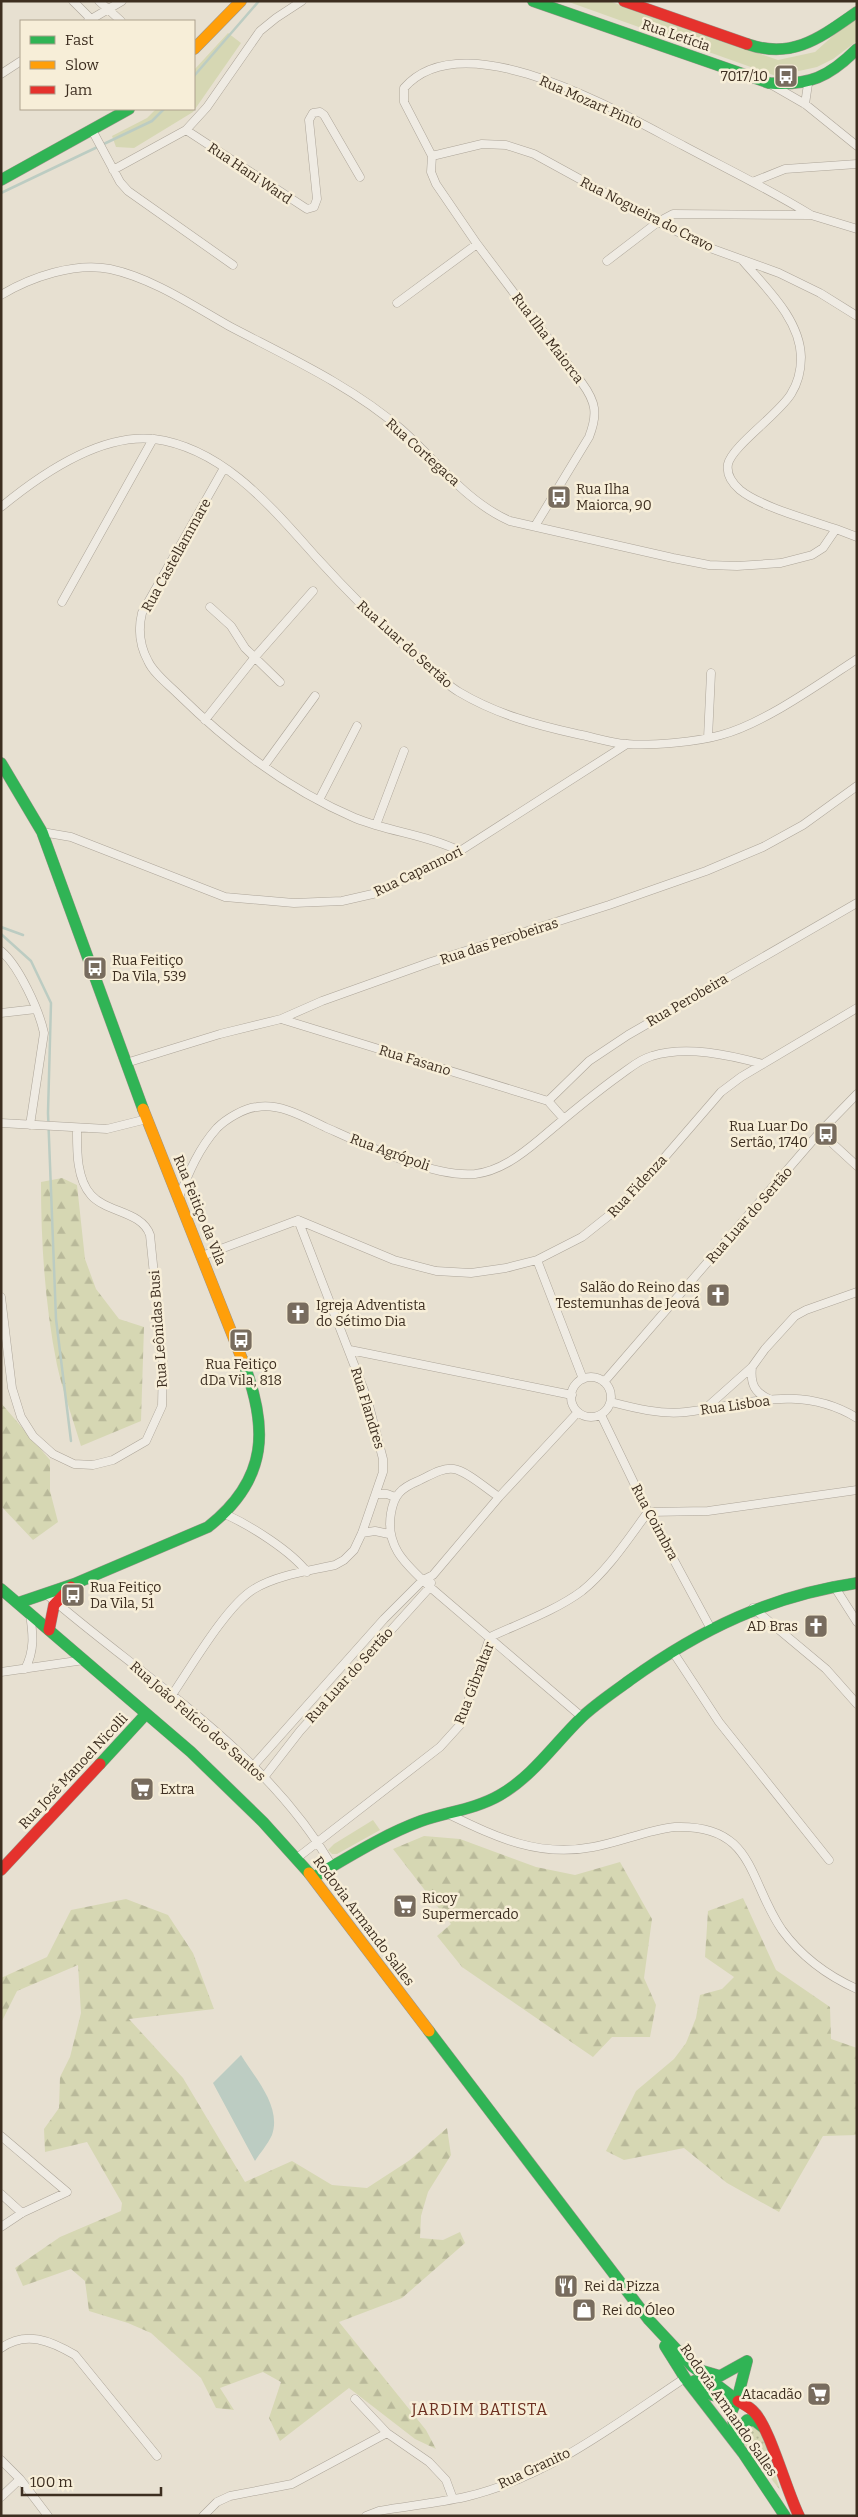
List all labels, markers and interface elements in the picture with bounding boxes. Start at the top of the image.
street label: Rua Letícia [639,16,713,55]
legend [20,20,195,110]
text: Fast [65,31,94,49]
text: Slow [65,56,100,74]
bus stop icon: 7017/10 [773,63,799,89]
place label: 7017/10 [721,68,768,85]
street label: Rua Mozart Pinto [537,72,645,133]
text: Jam [64,81,93,99]
street label: Rua Hani Ward [205,139,295,208]
street label: Rua Nogueira do Cravo [577,173,716,256]
street label: Rua Ilha Maiorca [508,290,587,387]
street label: Rua Cortegaca [382,415,463,490]
place label: Rua Ilha Maiorca, 90 [576,481,652,514]
bus stop icon: Rua Ilha Maiorca, 90 [546,484,572,510]
street label: Rua Castellammare [138,496,215,615]
street label: Rua Luar do Sertão [353,597,456,692]
street label: Rua Capannori [371,843,465,900]
street label: Rua das Perobeiras [438,914,560,969]
place label: Rua Feitiço Da Vila, 539 [112,952,186,985]
bus stop icon: Rua Feitiço Da Vila, 539 [82,955,108,981]
street label: Rua Perobeira [644,970,731,1031]
street label: Rua Fasano [377,1041,453,1079]
place label: Rua Luar Do Sertão, 1740 [729,1118,808,1151]
bus stop icon: Rua Luar Do Sertão, 1740 [813,1121,839,1147]
street label: Rua Agrópoli [348,1130,432,1175]
street label: Rua Fidenza [604,1151,671,1221]
street label: Rua Feitiço da Vila [170,1153,230,1268]
street label: Rua Luar do Sertão [703,1163,796,1267]
street label: Rua Leônidas Busi [146,1270,171,1388]
place label: Salão do Reino das Testemunhas de Jeová [555,1279,700,1312]
church icon: Salão do Reino das Testemunhas de Jeová [705,1282,731,1308]
place label: Igreja Adventista do Sétimo Dia [316,1297,426,1330]
church icon: Igreja Adventista do Sétimo Dia [285,1300,311,1326]
bus stop icon: Rua Feitiço dDa Vila, 818 [228,1327,254,1353]
place label: Rua Feitiço dDa Vila, 818 [200,1356,282,1389]
street label: Rua Flandres [347,1365,388,1451]
street label: Rua Lisboa [699,1392,771,1419]
street label: Rua Coimbra [627,1481,682,1564]
place label: Rua Feitiço Da Vila, 51 [90,1579,161,1612]
bus stop icon: Rua Feitiço Da Vila, 51 [60,1582,86,1608]
church icon: AD Bras [803,1613,829,1639]
place label: AD Bras [747,1618,798,1635]
street label: Rua Luar do Sertão [302,1624,397,1727]
street label: Rua Gibraltar [451,1640,498,1727]
street label: Rua João Felício dos Santos [126,1658,269,1785]
street label: Rua José Manoel Nicolli [15,1710,131,1833]
supermarket icon: Extra [129,1776,155,1802]
place label: Extra [160,1781,195,1798]
street label: Rodovia Armando Salles [309,1853,418,1989]
place label: Ricoy Supermercado [422,1890,519,1923]
supermarket icon: Ricoy Supermercado [392,1893,418,1919]
restaurant icon: Rei da Pizza [553,2273,579,2299]
place label: Rei da Pizza [584,2278,660,2295]
shop icon: Rei do Óleo [571,2297,597,2323]
place label: Rei do Óleo [602,2301,675,2319]
street label: Rodovia Armando Salles [676,2341,781,2480]
supermarket icon: Atacadão [806,2381,832,2407]
place label: Atacadão [742,2386,802,2403]
district label: JARDIM BATISTA [411,2400,548,2419]
street label: Rua Granito [495,2444,573,2493]
scale bar [22,2464,161,2496]
text: 100 m [30,2473,73,2491]

